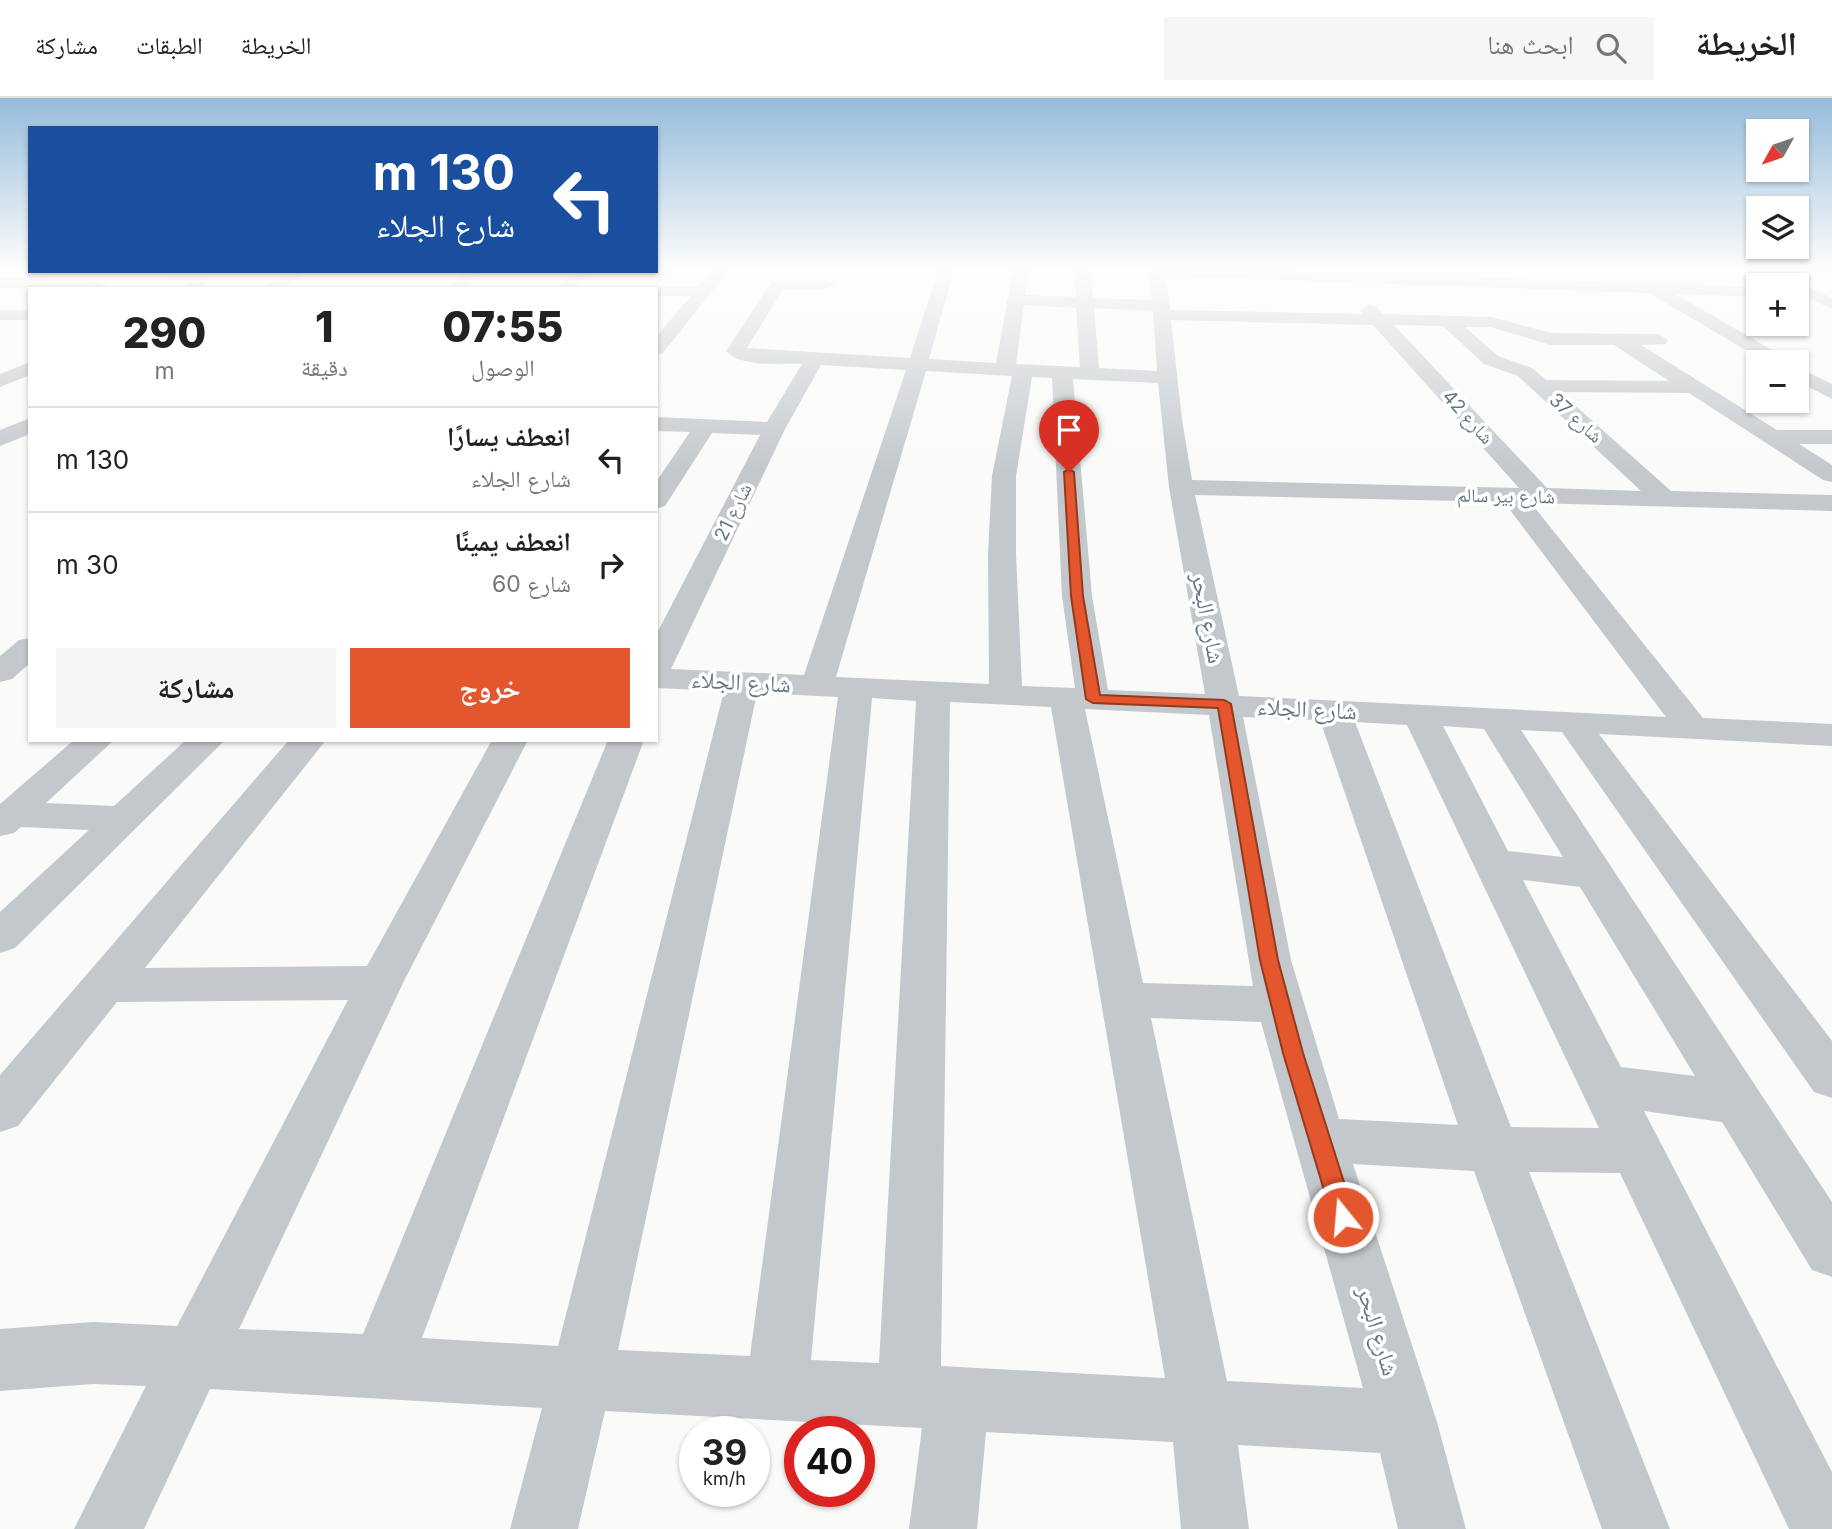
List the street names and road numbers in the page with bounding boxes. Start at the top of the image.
street label: شارع 42 [1438,385,1498,449]
street label: شارع 37 [1545,388,1607,448]
street label: شارع 21 [709,480,757,544]
street label: شارع بير سالم [1457,484,1555,509]
street label: شارع البحر [1184,569,1231,666]
street label: شارع الجلاء [690,665,792,700]
street label: شارع الجلاء [1256,692,1358,727]
street label: شارع البحر [1350,1282,1405,1379]

